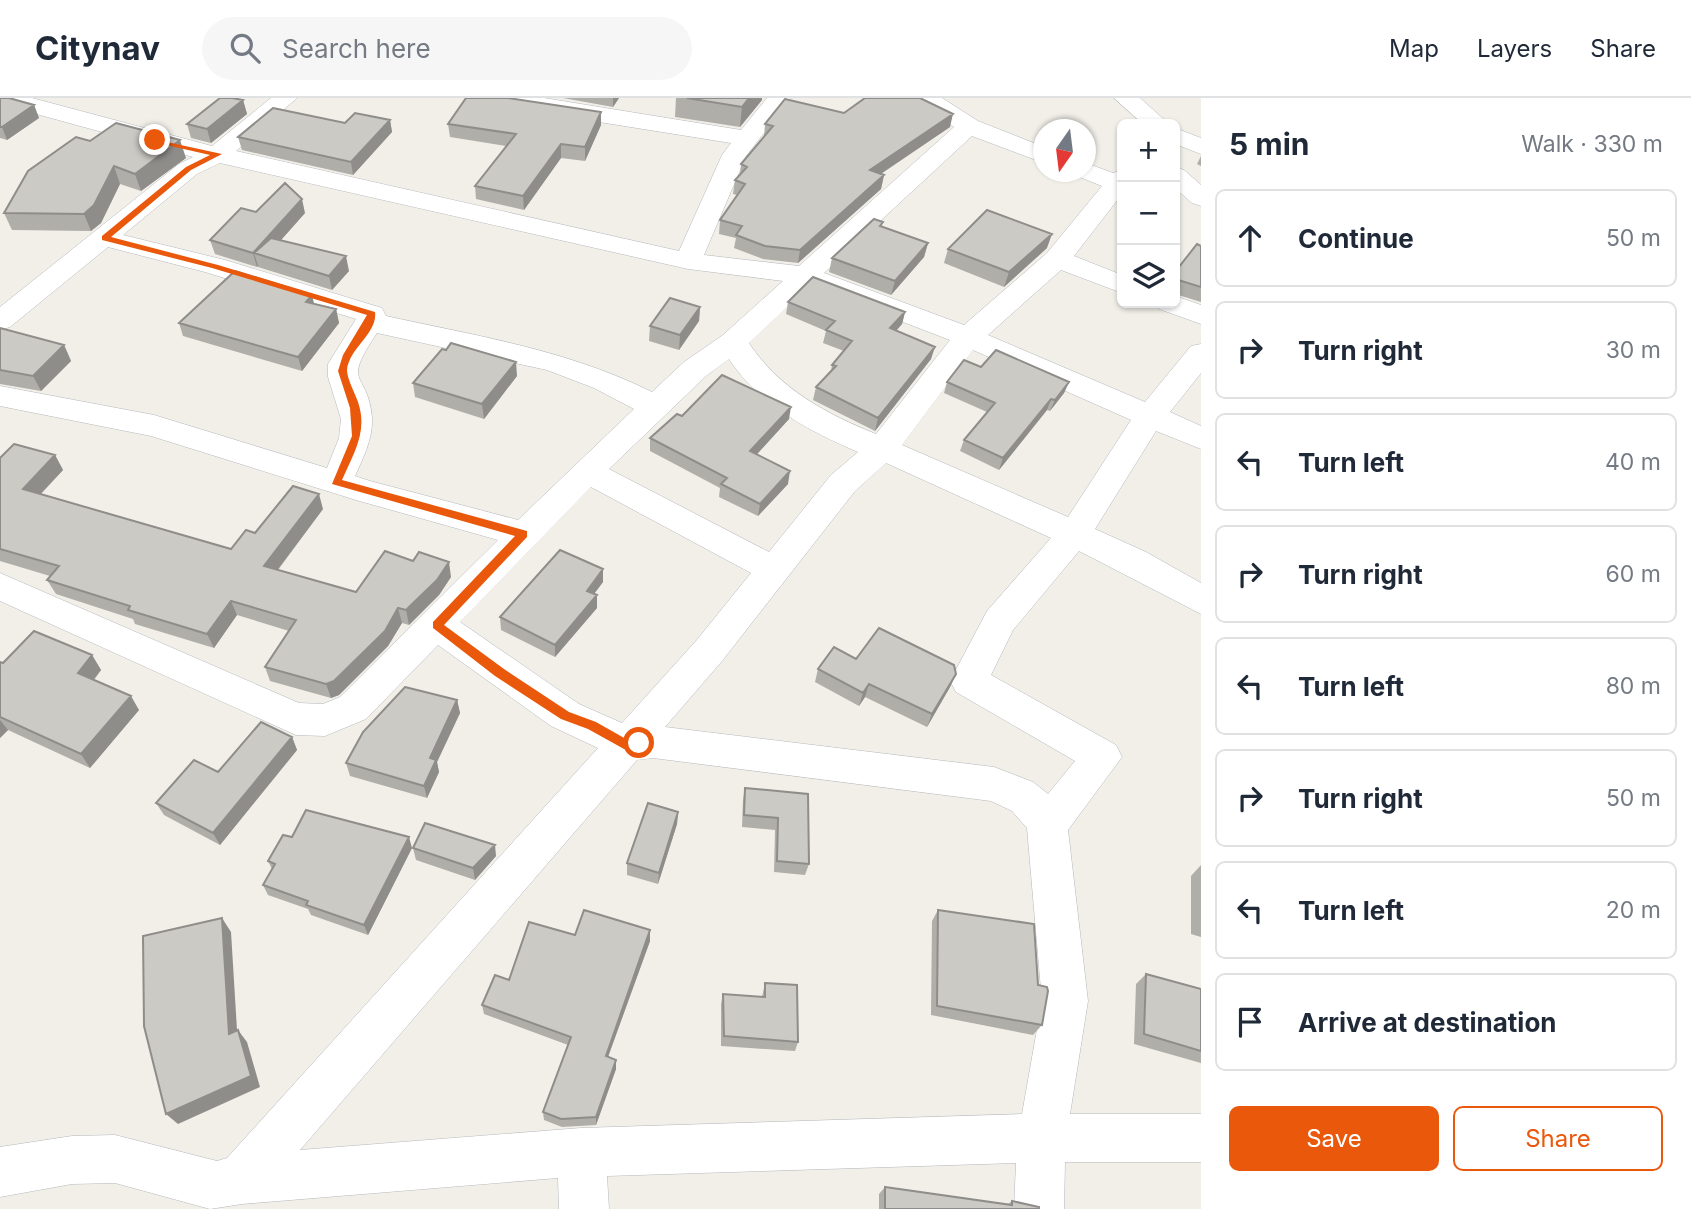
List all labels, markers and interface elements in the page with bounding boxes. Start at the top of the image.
search box [202,17,692,80]
text: Citynav [35,28,160,68]
icon: search [226,29,264,67]
text: Search here [282,33,431,64]
text: Map [1389,34,1439,63]
text: Layers [1477,34,1552,63]
text: Share [1590,34,1656,63]
north arrow [1033,119,1096,182]
map controls [1117,119,1180,308]
button: + [1117,119,1180,182]
route end [139,124,170,155]
text: 5 min [1229,126,1309,162]
text: Walk · 330 m [1521,130,1663,158]
button: − [1117,182,1180,245]
icon: ahead [1231,219,1269,257]
text: Continue [1298,223,1414,254]
text: 50 m [1606,224,1661,252]
button: layers [1117,245,1180,308]
icon: right [1231,331,1269,369]
text: Turn right [1298,335,1423,366]
text: 30 m [1606,336,1661,364]
icon: left [1231,443,1269,481]
text: Turn left [1298,447,1404,478]
text: 40 m [1605,448,1661,476]
icon: right [1231,555,1269,593]
text: Turn right [1298,559,1423,590]
text: 60 m [1606,560,1661,588]
icon: left [1231,667,1269,705]
text: Turn left [1298,671,1404,702]
text: 80 m [1606,672,1661,700]
route start [623,727,654,758]
icon: right [1231,779,1269,817]
text: Turn right [1298,783,1423,814]
text: 50 m [1606,784,1661,812]
icon: left [1231,891,1269,929]
text: Turn left [1298,895,1404,926]
text: 20 m [1606,896,1661,924]
icon: arrive [1231,1003,1269,1041]
text: Arrive at destination [1298,1007,1557,1038]
button: Save [1229,1106,1439,1171]
button: Share [1453,1106,1663,1171]

